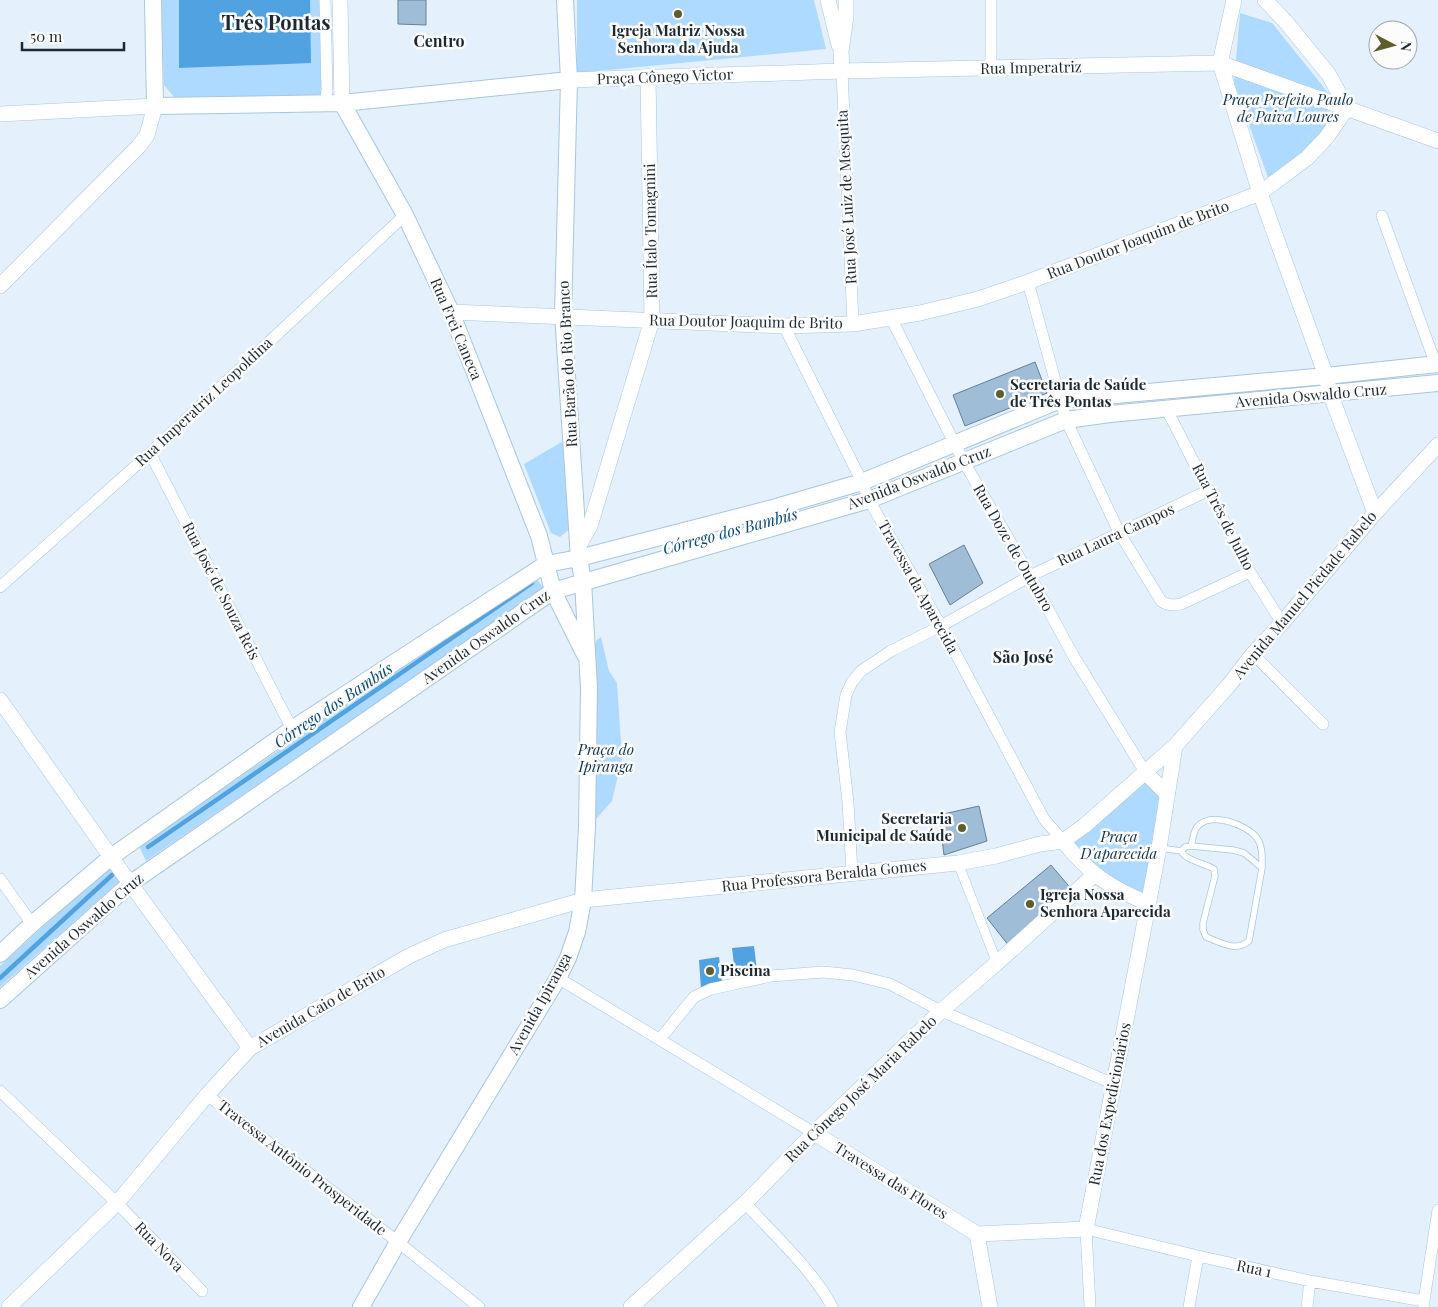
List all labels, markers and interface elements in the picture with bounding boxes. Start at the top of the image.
district label: Três Pontas [221,8,331,35]
marker: Igreja Matriz Nossa Senhora da Ajuda [672,8,684,20]
scale bar [22,20,125,52]
place label: Igreja Matriz Nossa Senhora da Ajuda [611,20,745,57]
north arrow [1368,20,1418,70]
text: 50 m [30,26,63,46]
district label: Centro [414,30,465,51]
text: N [1396,40,1416,52]
street label: Rua Imperatriz [980,56,1082,78]
street label: Praça Cônego Victor [596,64,734,88]
park label: Praça Prefeito Paulo de Paiva Loures [1222,89,1353,126]
street label: Rua José Luiz de Mesquita [831,109,861,285]
street label: Rua Ítalo Tomagnini [639,163,661,299]
street label: Rua Doutor Joaquim de Brito [1044,195,1232,283]
street label: Rua Frei Caneca [426,274,488,383]
street label: Rua Barão do Rio Branco [553,280,581,448]
street label: Rua Doutor Joaquim de Brito [649,309,843,333]
street label: Rua Imperatriz Leopoldina [130,332,277,470]
place label: Secretaria de Saúde de Três Pontas [1010,374,1147,411]
street label: Avenida Oswaldo Cruz [1233,378,1387,412]
marker: Secretaria de Saúde de Três Pontas [994,388,1006,400]
street label: Avenida Oswaldo Cruz [843,441,993,514]
street label: Rua Três de Julho [1188,460,1259,573]
street label: Rua Doze de Outubro [969,480,1059,615]
street label: Rua Laura Campos [1054,498,1177,570]
water label: Córrego dos Bambús [660,502,800,559]
street label: Avenida Manuel Piedade Rabelo [1227,506,1381,683]
street label: Travessa da Aparecida [874,516,964,657]
street label: Rua José de Souza Reis [178,518,265,663]
street label: Avenida Oswaldo Cruz [417,584,553,688]
district label: São José [993,646,1053,667]
water label: Córrego dos Bambús [269,657,396,752]
park label: Praça do Ipiranga [577,739,634,776]
place label: Secretaria Municipal de Saúde [816,808,952,845]
marker: Secretaria Municipal de Saúde [956,822,968,834]
park label: Praça D'aparecida [1080,826,1158,863]
street label: Rua Professora Beralda Gomes [720,854,927,896]
street label: Avenida Oswaldo Cruz [19,868,147,983]
place label: Igreja Nossa Senhora Aparecida [1040,884,1171,921]
marker: Igreja Nossa Senhora Aparecida [1024,898,1036,910]
street label: Avenida Ipiranga [502,949,576,1059]
place label: Piscina [720,960,771,980]
street label: Avenida Caio de Brito [252,961,388,1052]
marker: Piscina [704,965,716,977]
street label: Rua Cônego José Maria Rabelo [780,1010,940,1166]
street label: Rua dos Expedicionários [1083,1021,1135,1187]
street label: Travessa Antônio Prosperidade [214,1095,391,1240]
street label: Travessa das Flores [831,1137,952,1223]
street label: Rua Nova [131,1217,189,1276]
street label: Rua 1 [1235,1255,1274,1282]

